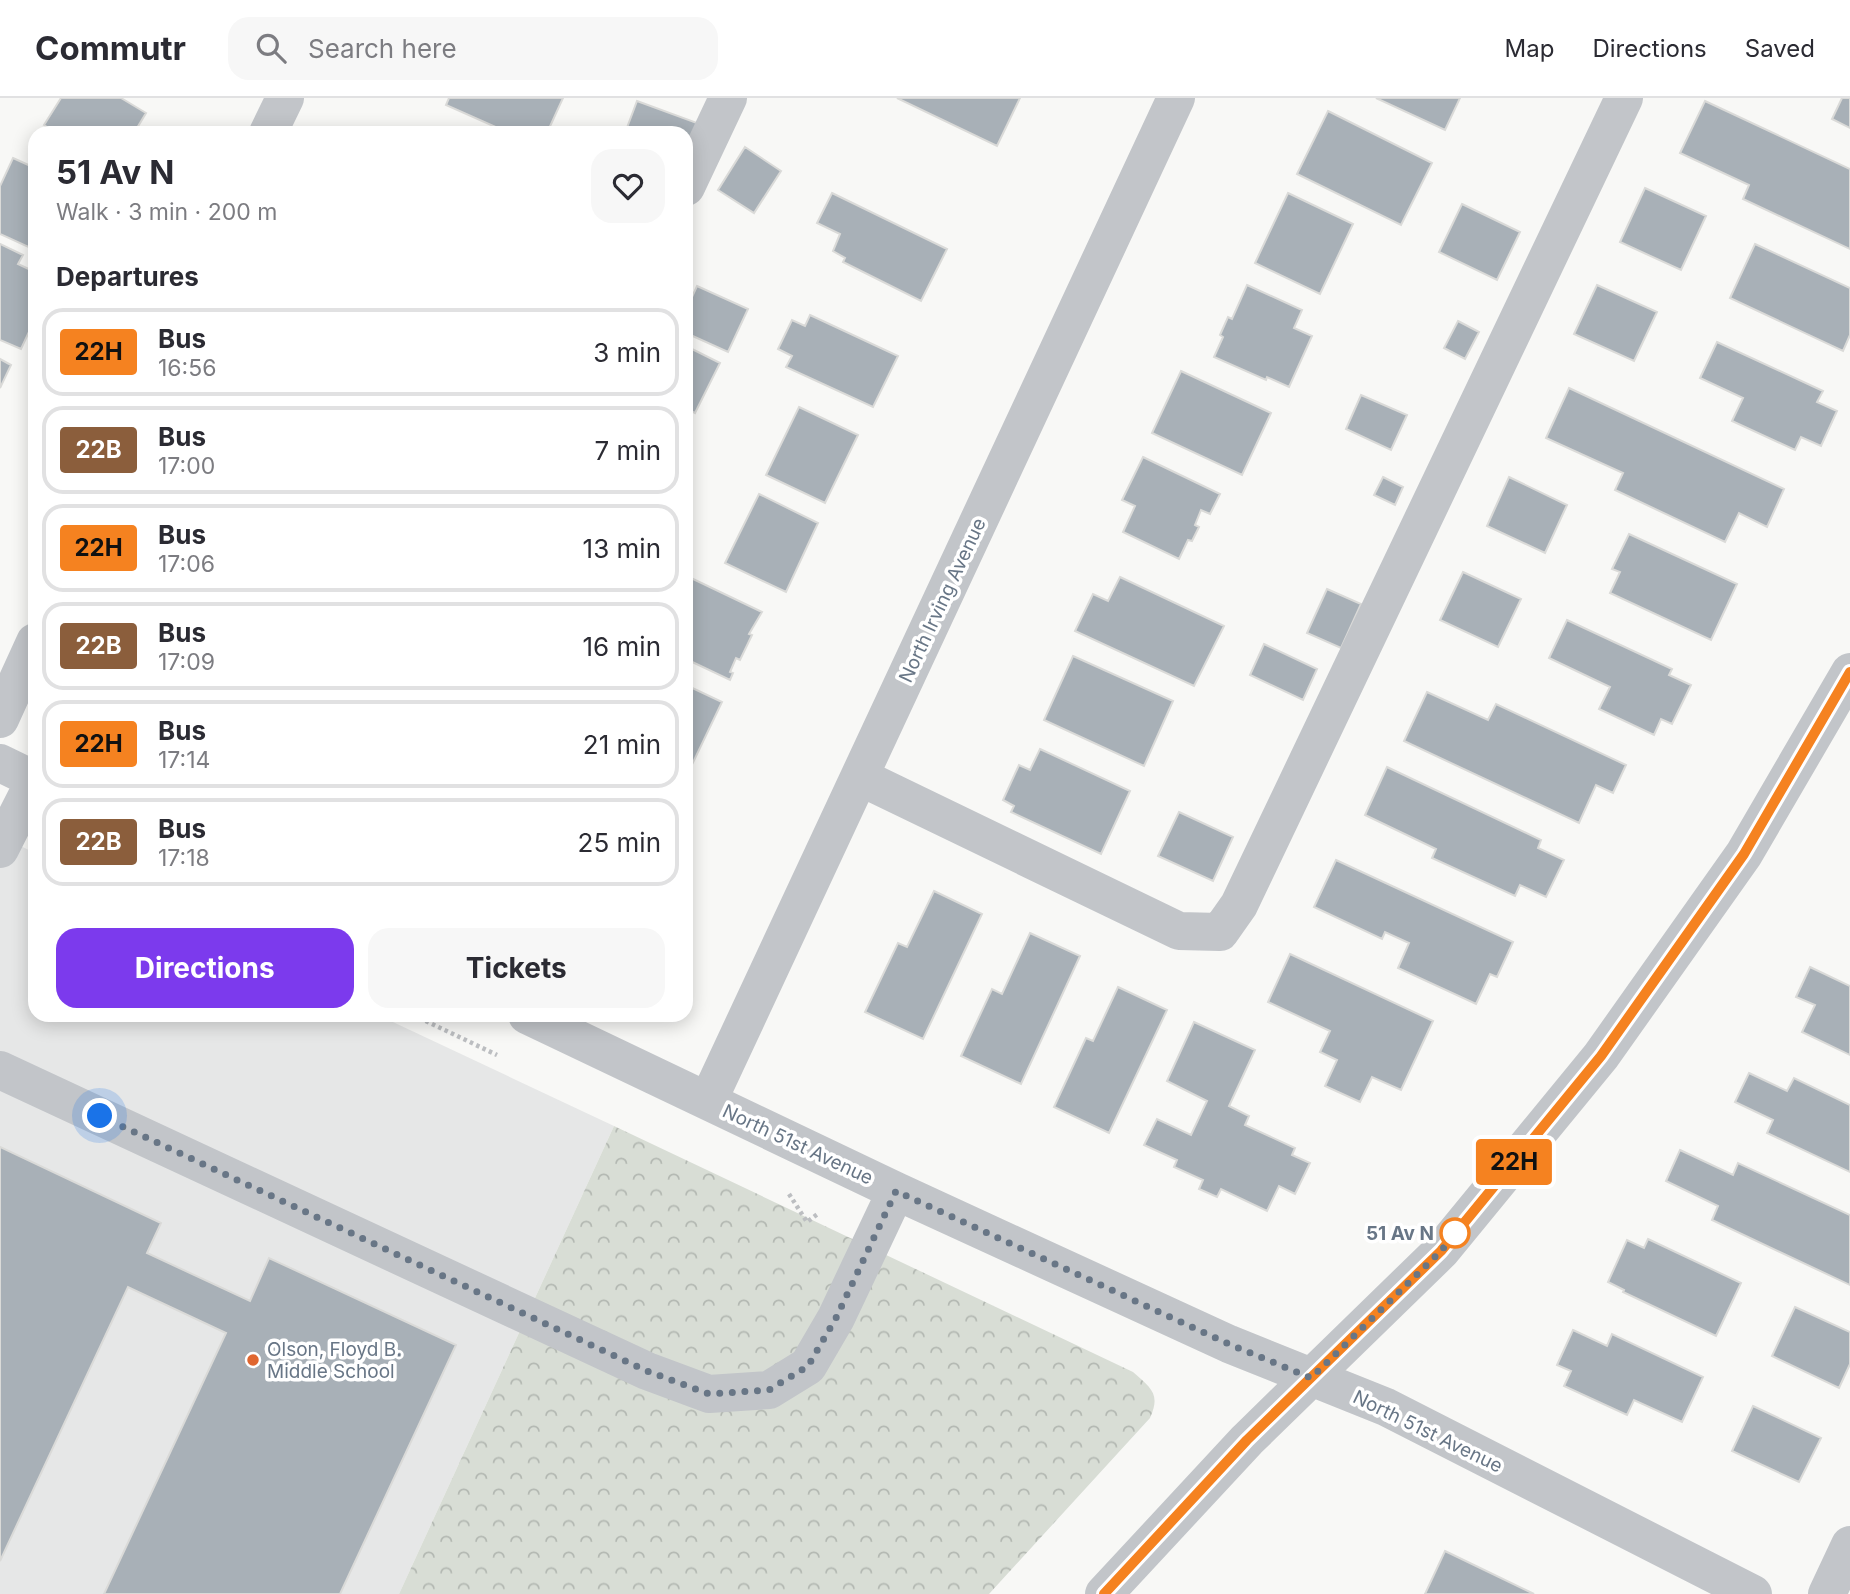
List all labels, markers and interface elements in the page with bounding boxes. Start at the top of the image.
search box [228,17,718,80]
text: Commutr [35,28,186,68]
icon: search [252,29,290,67]
text: Search here [308,33,457,64]
text: Map [1505,34,1554,63]
text: Directions [1592,34,1707,63]
text: Saved [1745,34,1815,63]
button: heart [591,149,665,223]
text: 51 Av N [56,152,174,192]
text: Walk · 3 min · 200 m [56,198,277,226]
text: Departures [56,261,199,292]
text: Bus [158,323,206,354]
text: 22H [74,337,123,366]
text: 3 min [593,337,661,368]
text: 16:56 [158,354,217,382]
text: Bus [158,421,206,452]
text: 22B [75,435,122,464]
text: 7 min [595,435,661,466]
text: 17:00 [158,452,215,480]
street label: North Irving Avenue [894,514,991,686]
text: Bus [158,519,206,550]
text: 22H [74,533,123,562]
text: 13 min [583,533,661,564]
text: 17:06 [158,550,215,578]
text: Bus [158,617,206,648]
text: 22B [75,631,122,660]
text: 16 min [583,631,661,662]
text: 17:09 [158,648,215,676]
text: Bus [158,715,206,746]
text: 22H [74,729,123,758]
text: 21 min [583,729,661,760]
text: 17:14 [158,746,210,774]
text: Bus [158,813,206,844]
text: 22B [75,827,122,856]
text: 25 min [578,827,661,858]
text: 17:18 [158,844,210,872]
button: Directions [56,928,354,1008]
button: Tickets [368,928,665,1008]
your location [82,1098,117,1133]
street label: North 51st Avenue [719,1099,877,1189]
line badge: 22H [1474,1139,1554,1185]
text: 22H [1490,1147,1538,1176]
marker: 51 Av N [1440,1218,1470,1248]
place label: 51 Av N [1366,1222,1434,1245]
place label: Olson, Floyd B. Middle School [267,1338,402,1383]
marker: Olson, Floyd B. Middle School [245,1352,261,1368]
street label: North 51st Avenue [1349,1385,1506,1478]

